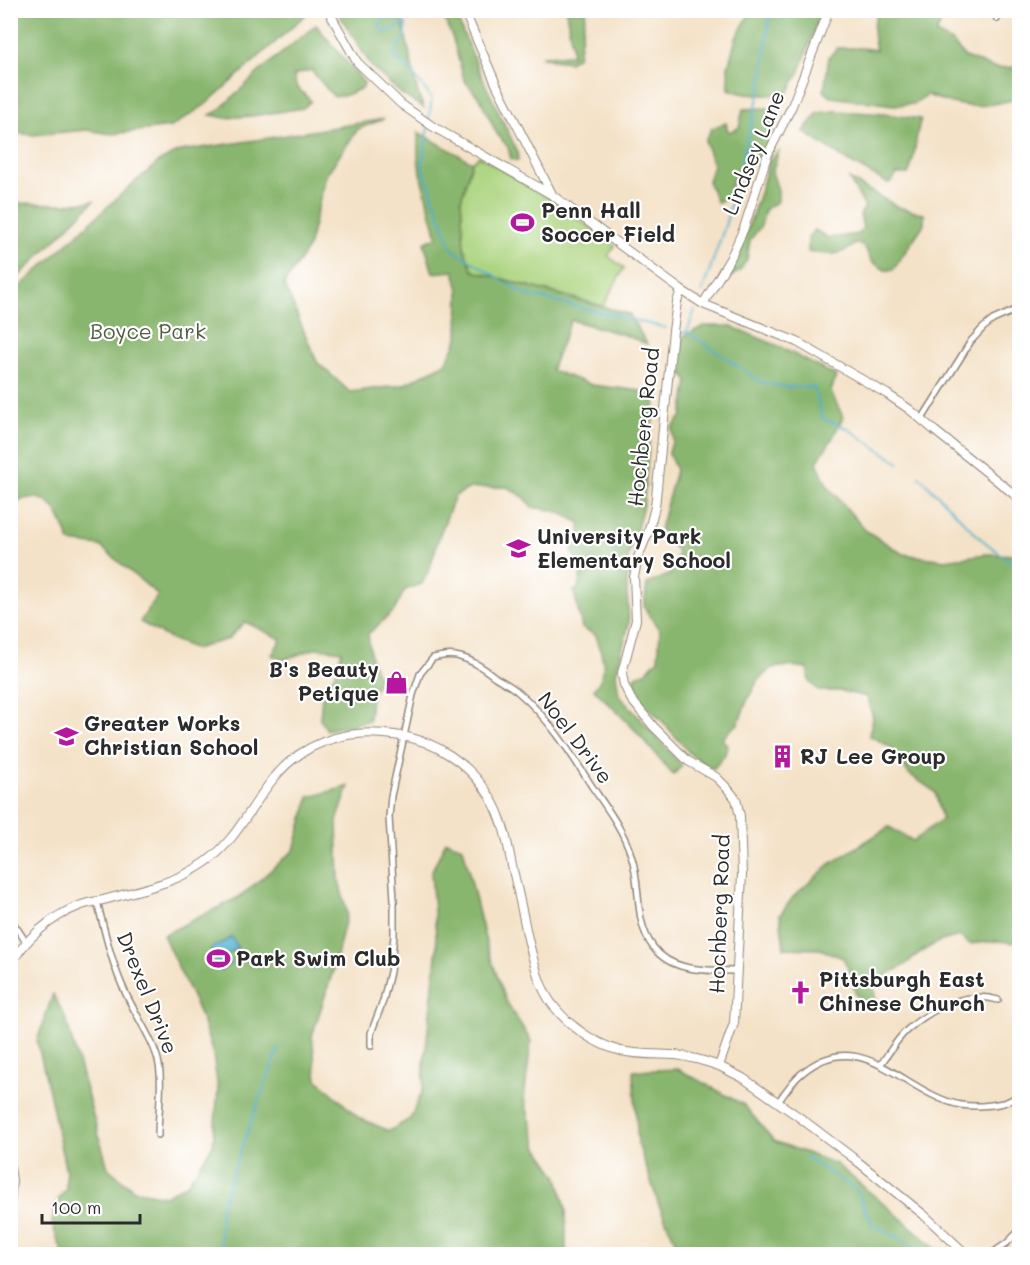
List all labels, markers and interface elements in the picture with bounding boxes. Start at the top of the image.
street label: Lindsey Lane [715,86,790,219]
place label: Penn Hall Soccer Field [541,196,675,247]
sports icon: Penn Hall Soccer Field [510,210,536,236]
park label: Boyce Park [90,317,206,344]
street label: Hochberg Road [621,346,664,508]
place label: University Park Elementary School [537,522,731,574]
school or university icon: University Park Elementary School [506,536,532,562]
place label: B's Beauty Petique [269,655,379,706]
shop icon: B's Beauty Petique [384,669,410,695]
street label: Noel Drive [533,686,620,789]
place label: Greater Works Christian School [84,709,258,760]
school or university icon: Greater Works Christian School [53,723,79,749]
place label: RJ Lee Group [800,742,946,769]
building icon: RJ Lee Group [769,744,795,770]
street label: Hochberg Road [702,834,735,994]
street label: Drexel Drive [112,928,185,1057]
place label: Park Swim Club [236,944,400,971]
sports icon: Park Swim Club [205,946,231,972]
place label: Pittsburgh East Chinese Church [819,965,985,1016]
church icon: Pittsburgh East Chinese Church [788,979,814,1005]
scale bar [42,1187,140,1225]
text: 100 m [51,1195,101,1219]

